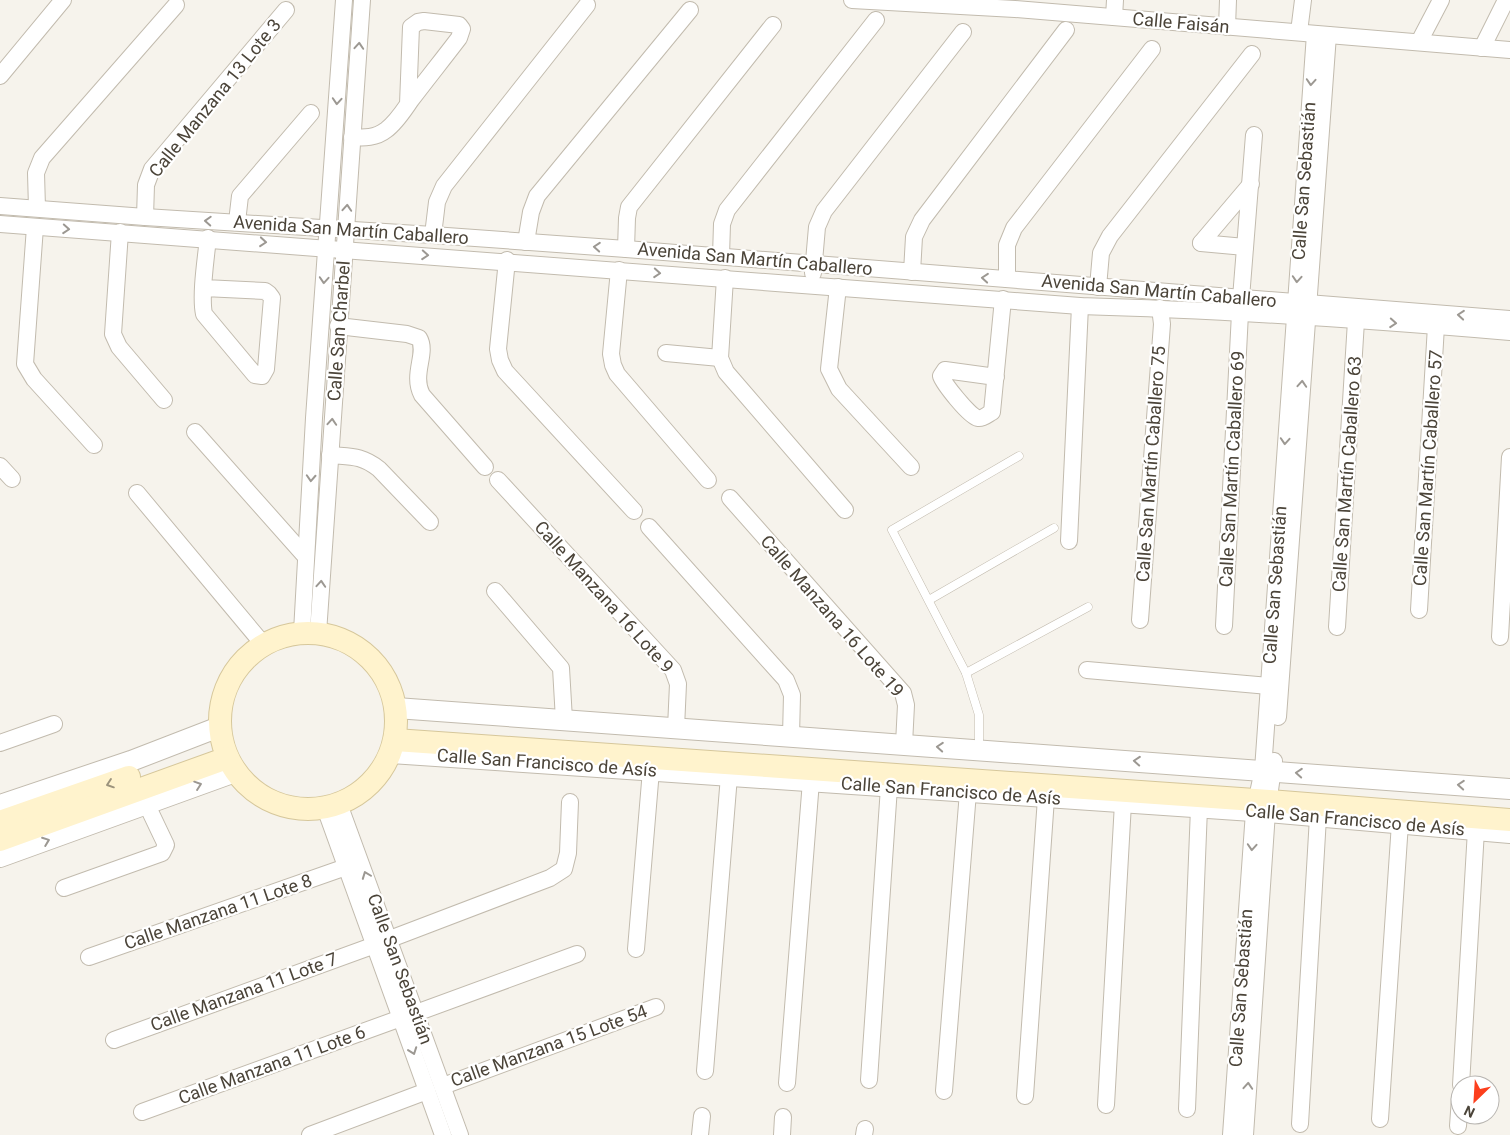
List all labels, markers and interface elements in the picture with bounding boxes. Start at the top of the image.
street label: Calle Faisán [1132,8,1230,37]
street label: Calle Manzana 13 Lote 3 [144,14,285,181]
one-way arrow [353,41,364,49]
one-way arrow [1306,79,1317,87]
one-way arrow [332,97,343,105]
street label: Calle San Sebastián [1287,101,1320,261]
one-way arrow [342,204,353,212]
street label: Avenida San Martín Caballero [233,211,469,248]
one-way arrow [203,215,211,226]
one-way arrow [62,223,70,234]
one-way arrow [259,237,267,248]
street label: Avenida San Martín Caballero [637,238,873,279]
one-way arrow [592,241,600,252]
one-way arrow [421,249,429,260]
street label: Calle San Charbel [323,260,354,402]
one-way arrow [653,267,661,278]
street label: Avenida San Martín Caballero [1041,270,1277,311]
one-way arrow [981,272,989,283]
one-way arrow [1291,276,1302,284]
one-way arrow [318,277,329,285]
one-way arrow [1457,310,1465,321]
one-way arrow [1389,317,1397,328]
street label: Calle San Martín Caballero 75 [1132,345,1169,583]
street label: Calle San Martín Caballero 57 [1409,349,1446,587]
street label: Calle San Martín Caballero 69 [1215,350,1248,588]
street label: Calle San Martín Caballero 63 [1328,355,1365,593]
one-way arrow [1296,379,1307,387]
one-way arrow [327,418,338,426]
one-way arrow [1280,438,1291,446]
one-way arrow [305,474,316,482]
street label: Calle San Sebastián [1258,505,1291,665]
street label: Calle Manzana 16 Lote 9 [531,516,678,677]
street label: Calle Manzana 16 Lote 19 [756,531,908,701]
one-way arrow [315,580,326,588]
one-way arrow [936,741,944,752]
street label: Calle San Francisco de Asís [436,744,658,781]
one-way arrow [1133,756,1141,767]
one-way arrow [1295,767,1303,778]
street label: Calle San Francisco de Asís [840,772,1062,809]
one-way arrow [106,778,115,788]
one-way arrow [1457,780,1465,791]
one-way arrow [194,781,202,791]
street label: Calle San Francisco de Asís [1244,799,1466,840]
one-way arrow [41,837,50,847]
one-way arrow [1246,844,1257,852]
street label: Calle Manzana 11 Lote 8 [121,869,315,954]
one-way arrow [362,872,372,880]
street label: Calle San Sebastián [363,891,437,1047]
street label: Calle San Sebastián [1224,908,1257,1068]
street label: Calle Manzana 11 Lote 7 [148,948,340,1035]
street label: Calle Manzana 15 Lote 54 [448,1000,650,1091]
street label: Calle Manzana 11 Lote 6 [176,1021,368,1108]
one-way arrow [407,1047,417,1055]
north arrow [1450,1075,1500,1125]
one-way arrow [1243,1082,1254,1090]
text: N [1462,1102,1477,1121]

